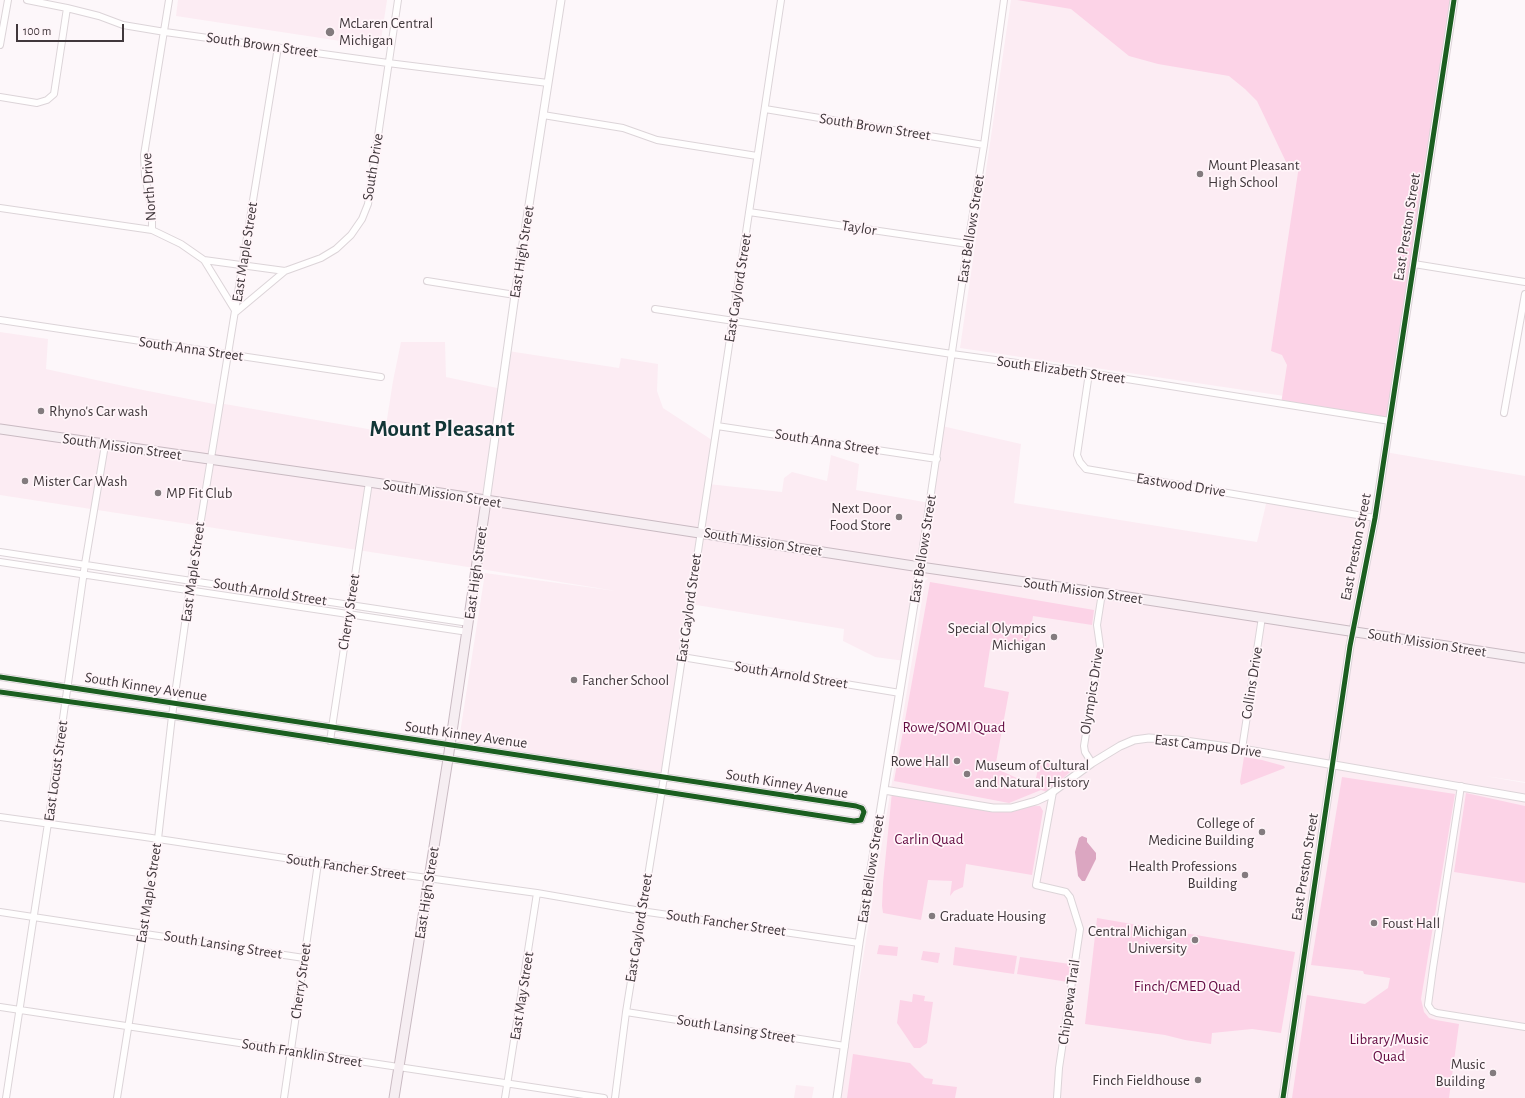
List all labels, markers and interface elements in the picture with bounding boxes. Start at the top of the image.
place label: McLaren Central Michigan [339,14,433,49]
scale bar [18,16,126,42]
text: 100 m [23,25,51,37]
marker: McLaren Central Michigan [324,26,336,38]
street label: South Brown Street [205,28,319,62]
street label: South Brown Street [818,109,932,145]
street label: South Drive [359,132,387,202]
street label: North Drive [138,152,160,222]
place label: Mount Pleasant High School [1208,156,1300,191]
marker: Mount Pleasant High School [1195,169,1205,179]
street label: East Preston Street [1390,172,1424,282]
street label: East Bellows Street [954,174,988,284]
street label: East Maple Street [228,201,262,303]
street label: East High Street [506,204,538,300]
street label: Taylor [840,216,878,240]
street label: East Gaylord Street [721,232,755,344]
street label: South Anna Street [138,333,244,365]
street label: South Elizabeth Street [996,352,1126,388]
place label: Rhyno's Car wash [49,402,148,420]
marker: Rhyno's Car wash [36,406,46,416]
district label: Mount Pleasant [370,415,514,443]
street label: South Anna Street [774,425,880,459]
street label: South Mission Street [61,430,183,464]
street label: Eastwood Drive [1135,469,1227,501]
place label: Mister Car Wash [33,472,128,490]
marker: Mister Car Wash [20,476,30,486]
street label: South Mission Street [381,476,503,512]
place label: MP Fit Club [166,484,232,502]
marker: MP Fit Club [153,488,163,498]
street label: East Preston Street [1337,492,1375,602]
street label: East Bellows Street [906,494,940,604]
place label: Next Door Food Store [829,499,891,534]
marker: Next Door Food Store [894,512,904,522]
street label: East Maple Street [177,521,209,623]
street label: South Mission Street [702,524,824,560]
street label: East High Street [461,525,491,621]
street label: East Gaylord Street [672,552,706,664]
street label: Cherry Street [334,573,364,651]
street label: South Arnold Street [212,574,328,610]
street label: South Mission Street [1022,574,1144,608]
place label: Special Olympics Michigan [948,619,1046,654]
street label: South Mission Street [1366,625,1488,661]
marker: Special Olympics Michigan [1049,632,1059,642]
street label: Olympics Drive [1076,646,1108,736]
street label: Collins Drive [1237,646,1267,720]
street label: South Arnold Street [733,657,849,693]
street label: South Kinney Avenue [84,668,208,706]
place label: Fancher School [582,671,669,689]
marker: Fancher School [569,675,579,685]
street label: South Kinney Avenue [404,717,528,753]
park label: Rowe/SOMI Quad [903,718,1005,736]
street label: East Locust Street [40,719,72,823]
street label: East Campus Drive [1153,731,1263,761]
place label: Rowe Hall [890,752,949,770]
marker: Rowe Hall [952,756,962,766]
place label: Museum of Cultural and Natural History [975,756,1089,791]
street label: South Kinney Avenue [725,765,849,803]
marker: Museum of Cultural and Natural History [962,769,972,779]
street label: East Preston Street [1288,812,1322,922]
street label: East Bellows Street [854,814,888,924]
place label: College of Medicine Building [1148,814,1254,849]
marker: College of Medicine Building [1257,827,1267,837]
park label: Carlin Quad [895,830,963,848]
street label: East Maple Street [132,842,166,944]
street label: East High Street [411,845,443,941]
street label: South Fancher Street [285,850,407,884]
place label: Health Professions Building [1129,857,1237,892]
marker: Health Professions Building [1240,870,1250,880]
street label: East Gaylord Street [622,872,656,984]
street label: South Fancher Street [665,906,787,940]
place label: Graduate Housing [940,907,1046,925]
marker: Graduate Housing [927,911,937,921]
place label: Foust Hall [1382,914,1440,932]
marker: Foust Hall [1369,918,1379,928]
place label: Central Michigan University [1088,922,1187,957]
street label: South Lansing Street [163,927,283,963]
marker: Central Michigan University [1190,935,1200,945]
street label: Cherry Street [287,942,315,1020]
street label: East May Street [506,951,538,1041]
street label: Chippewa Trail [1054,958,1084,1046]
park label: Finch/CMED Quad [1134,977,1240,995]
street label: South Lansing Street [676,1011,796,1047]
park label: Library/Music Quad [1350,1030,1428,1065]
street label: South Franklin Street [240,1035,364,1071]
place label: Music Building [1436,1055,1485,1090]
marker: Music Building [1488,1068,1498,1078]
place label: Finch Fieldhouse [1092,1071,1190,1089]
marker: Finch Fieldhouse [1193,1075,1203,1085]

